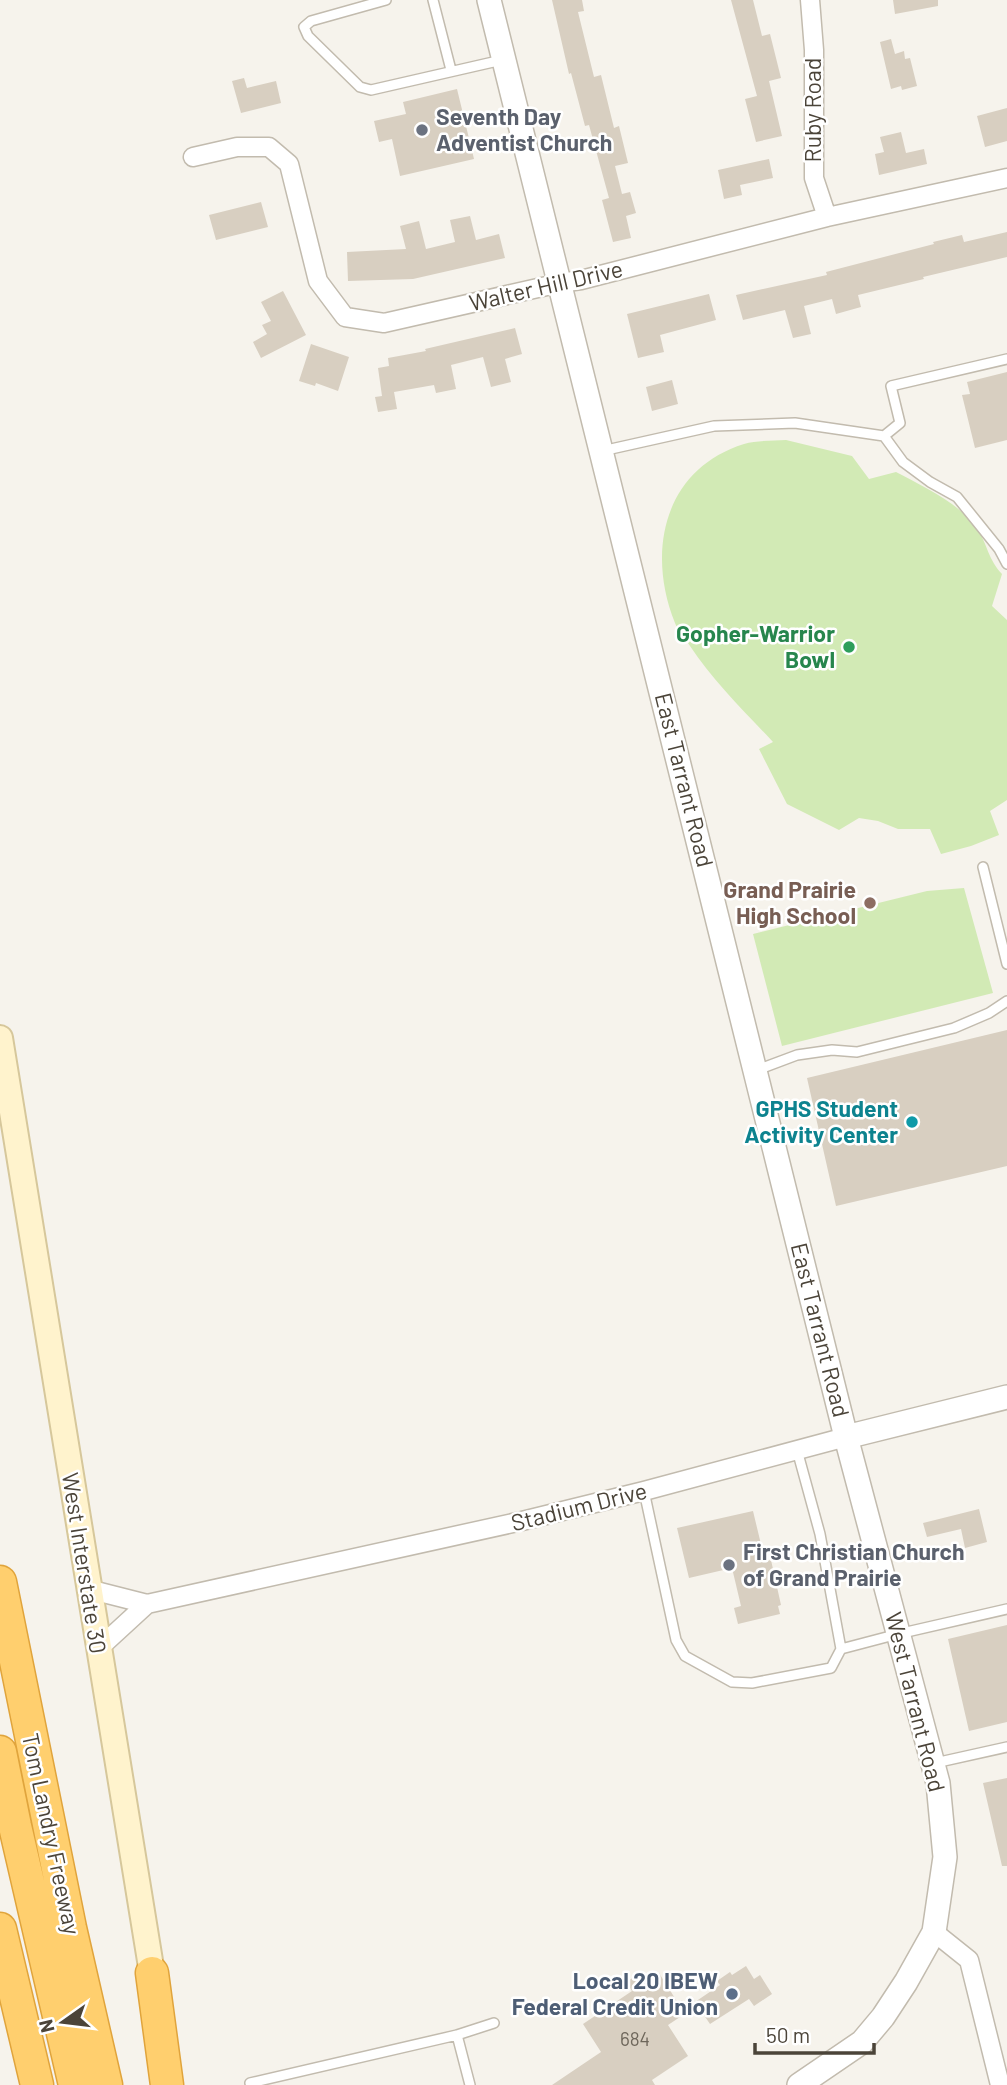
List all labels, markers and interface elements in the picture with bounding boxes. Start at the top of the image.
street label: Ruby Road [798,58,826,162]
place label: Seventh Day Adventist Church [436,102,612,156]
marker: Seventh Day Adventist Church [414,122,430,138]
street label: Walter Hill Drive [466,254,625,316]
place label: Gopher-Warrior Bowl [676,619,835,673]
marker: Gopher-Warrior Bowl [841,639,857,655]
street label: East Tarrant Road [650,690,720,870]
place label: Grand Prairie High School [723,875,856,929]
marker: Grand Prairie High School [862,895,878,911]
place label: GPHS Student Activity Center [744,1094,898,1148]
marker: GPHS Student Activity Center [904,1114,920,1130]
street label: East Tarrant Road [786,1240,856,1420]
street label: West Interstate 30 [57,1470,113,1655]
street label: Stadium Drive [508,1476,650,1536]
place label: First Christian Church of Grand Prairie [743,1537,964,1591]
marker: First Christian Church of Grand Prairie [721,1557,737,1573]
street label: West Tarrant Road [880,1609,952,1795]
street label: Tom Landry Freeway [17,1730,87,1937]
place label: Local 20 IBEW Federal Credit Union [512,1966,718,2020]
marker: Local 20 IBEW Federal Credit Union [724,1986,740,2002]
north arrow [28,1987,98,2057]
scale bar [755,2011,874,2056]
text: N [33,2017,59,2035]
text: 50 m [766,2022,810,2047]
house number: 684 [620,2027,650,2050]

